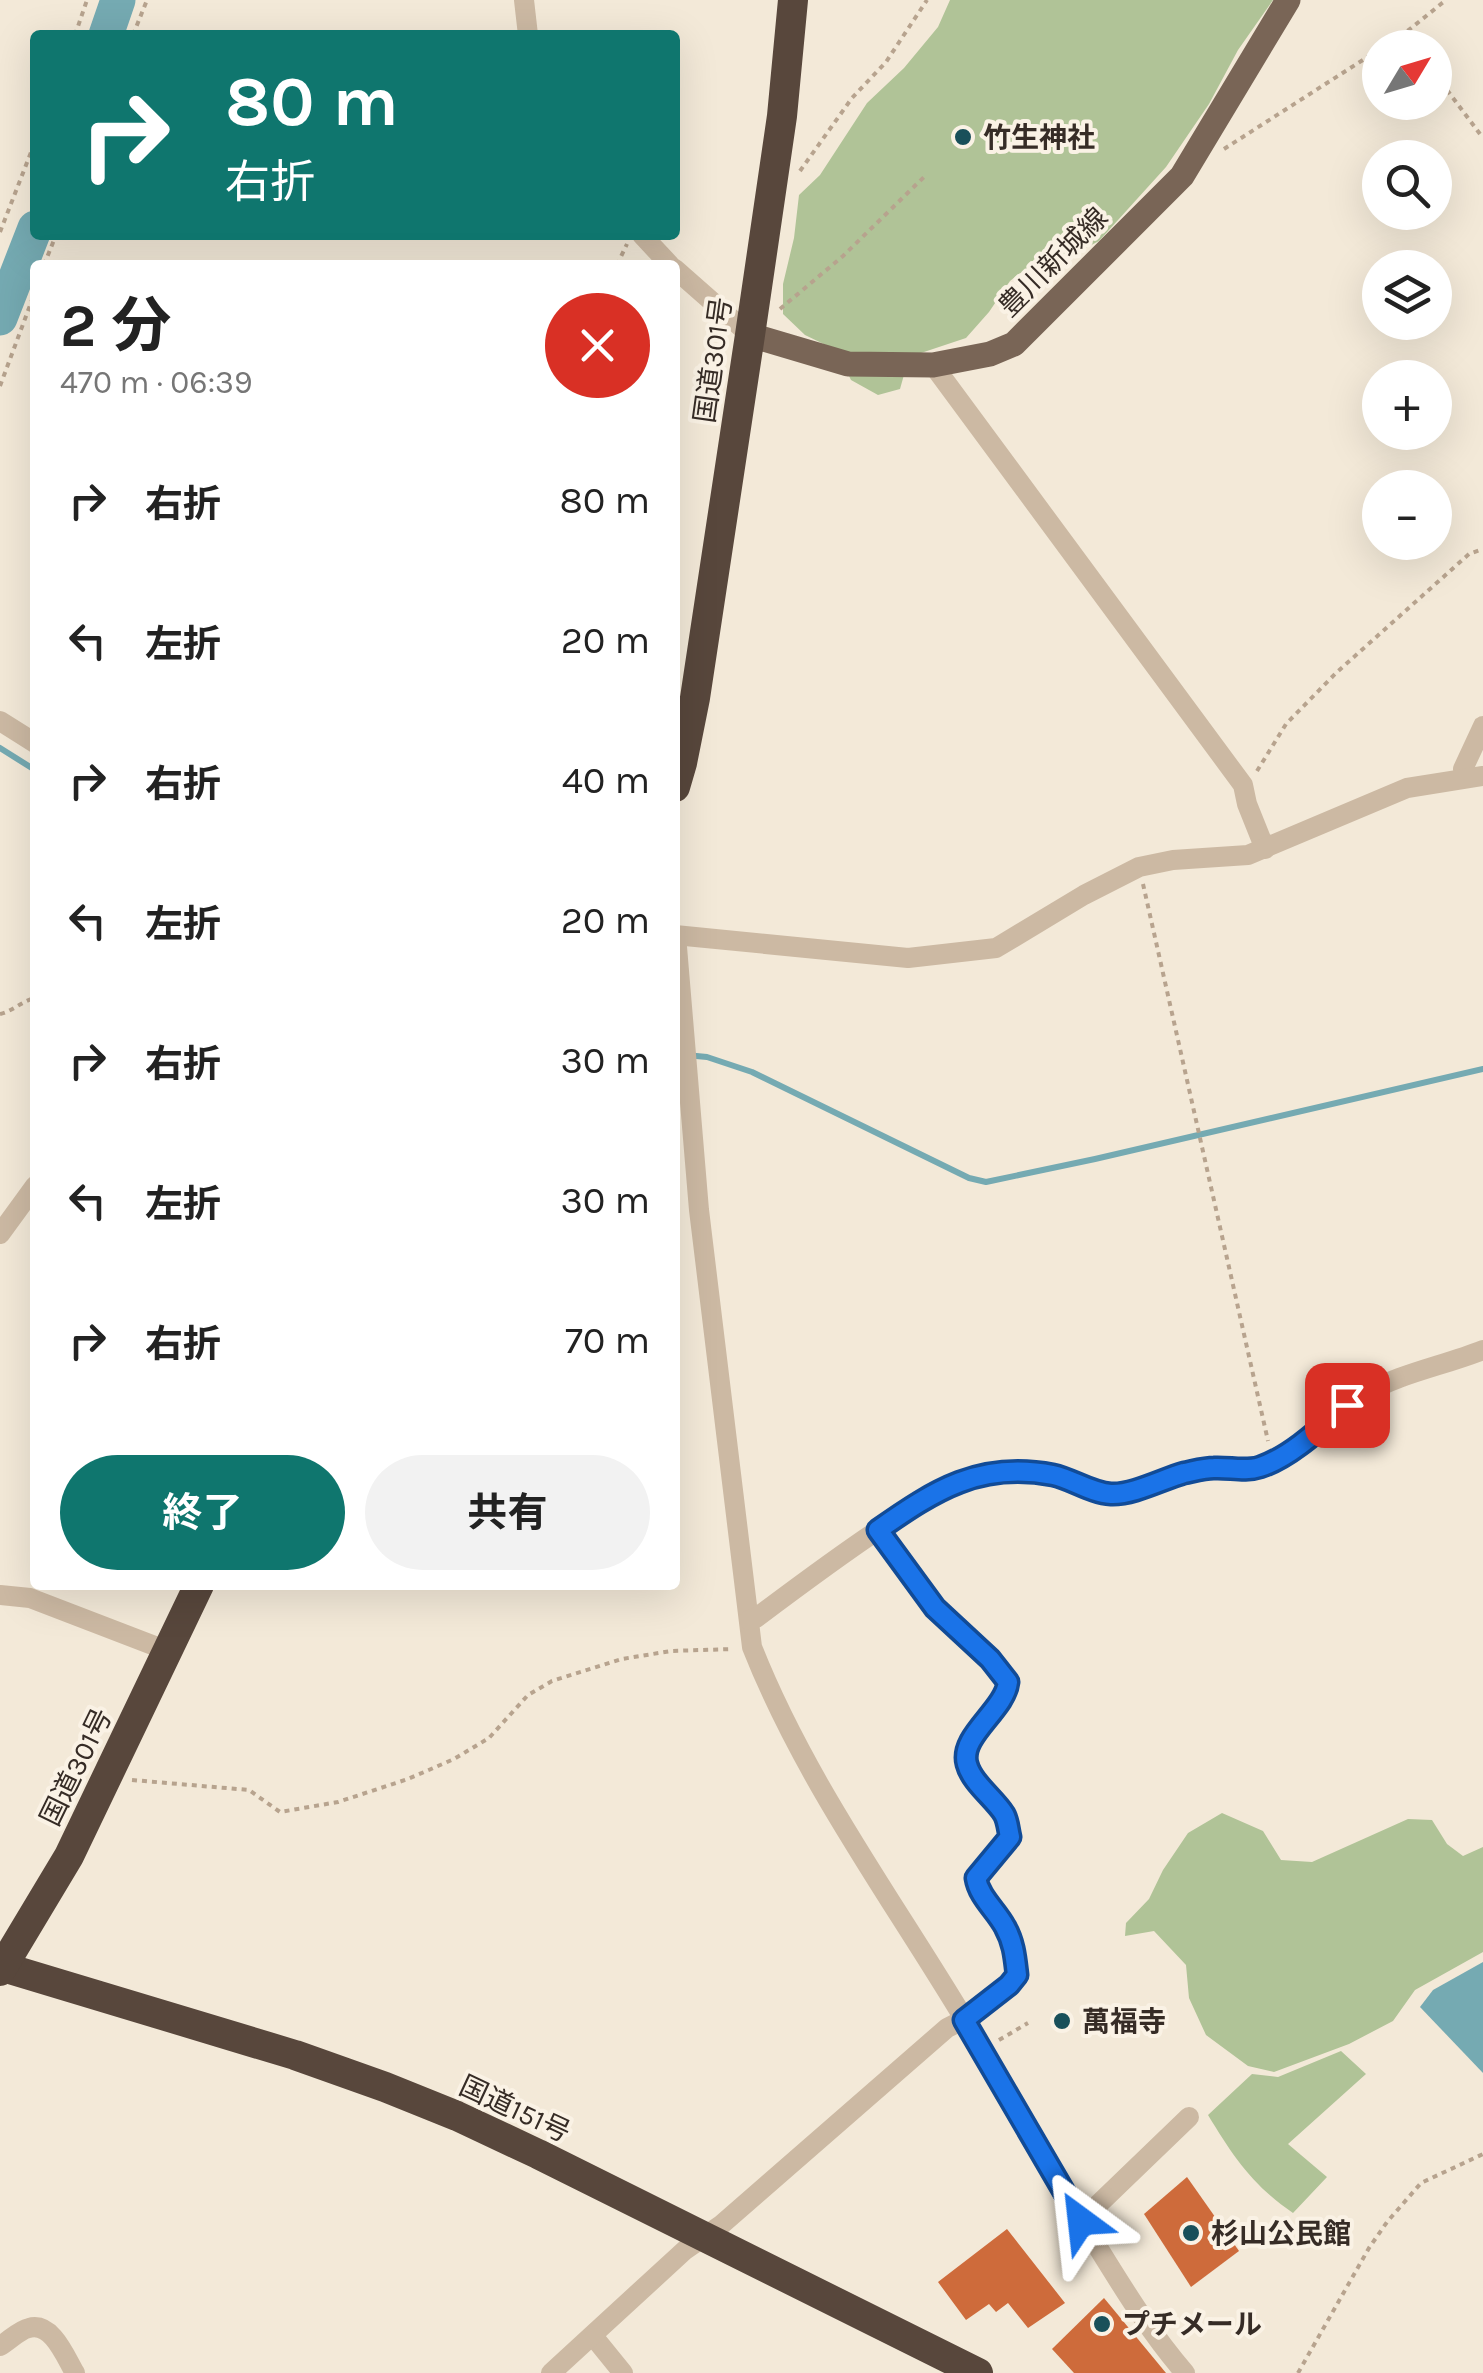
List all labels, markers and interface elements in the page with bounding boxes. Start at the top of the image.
north arrow [1362,30,1452,120]
map controls [1362,30,1452,560]
text: 80 m [225,61,399,143]
icon: right [60,70,190,200]
place label: 竹生神社 [983,121,1095,154]
marker: 竹生神社 [952,126,974,148]
button: search [1362,140,1452,230]
text: 右折 [225,156,315,208]
street label: 豊川新城線 [992,201,1114,323]
button: layers [1362,250,1452,340]
text: 2 分 [60,291,171,361]
button: close [545,293,650,398]
street label: 国道301号 [688,295,738,425]
button: + [1362,360,1452,450]
text: 470 m · 06:39 [60,364,252,401]
button: − [1362,470,1452,560]
icon: right [60,473,115,528]
text: 80 m [560,478,650,523]
text: 右折 [145,482,221,527]
icon: left [60,613,115,668]
text: 20 m [561,618,650,663]
text: 左折 [145,622,221,667]
icon: right [60,753,115,808]
text: 40 m [562,758,650,803]
text: 右折 [145,762,221,807]
icon: left [60,893,115,948]
text: 20 m [561,898,650,943]
text: 左折 [145,902,221,947]
icon: right [60,1033,115,1088]
text: 30 m [560,1038,650,1083]
text: 右折 [145,1042,221,1087]
icon: left [60,1173,115,1228]
text: 30 m [560,1178,650,1223]
text: 左折 [145,1182,221,1227]
icon: right [60,1313,115,1368]
text: 70 m [565,1318,650,1363]
text: 右折 [145,1322,221,1367]
pin [1305,1363,1390,1448]
icon: arrive [1320,1378,1375,1433]
button: 終了 [60,1455,345,1570]
button: 共有 [365,1455,650,1570]
street label: 国道301号 [33,1703,119,1831]
place label: 萬福寺 [1082,2005,1166,2038]
marker: 萬福寺 [1051,2010,1073,2032]
street label: 国道151号 [454,2069,576,2149]
position arrow [1029,2169,1133,2273]
place label: 杉山公民館 [1211,2217,1351,2250]
marker: 杉山公民館 [1180,2222,1202,2244]
place label: プチメール [1122,2308,1262,2341]
marker: プチメール [1091,2313,1113,2335]

